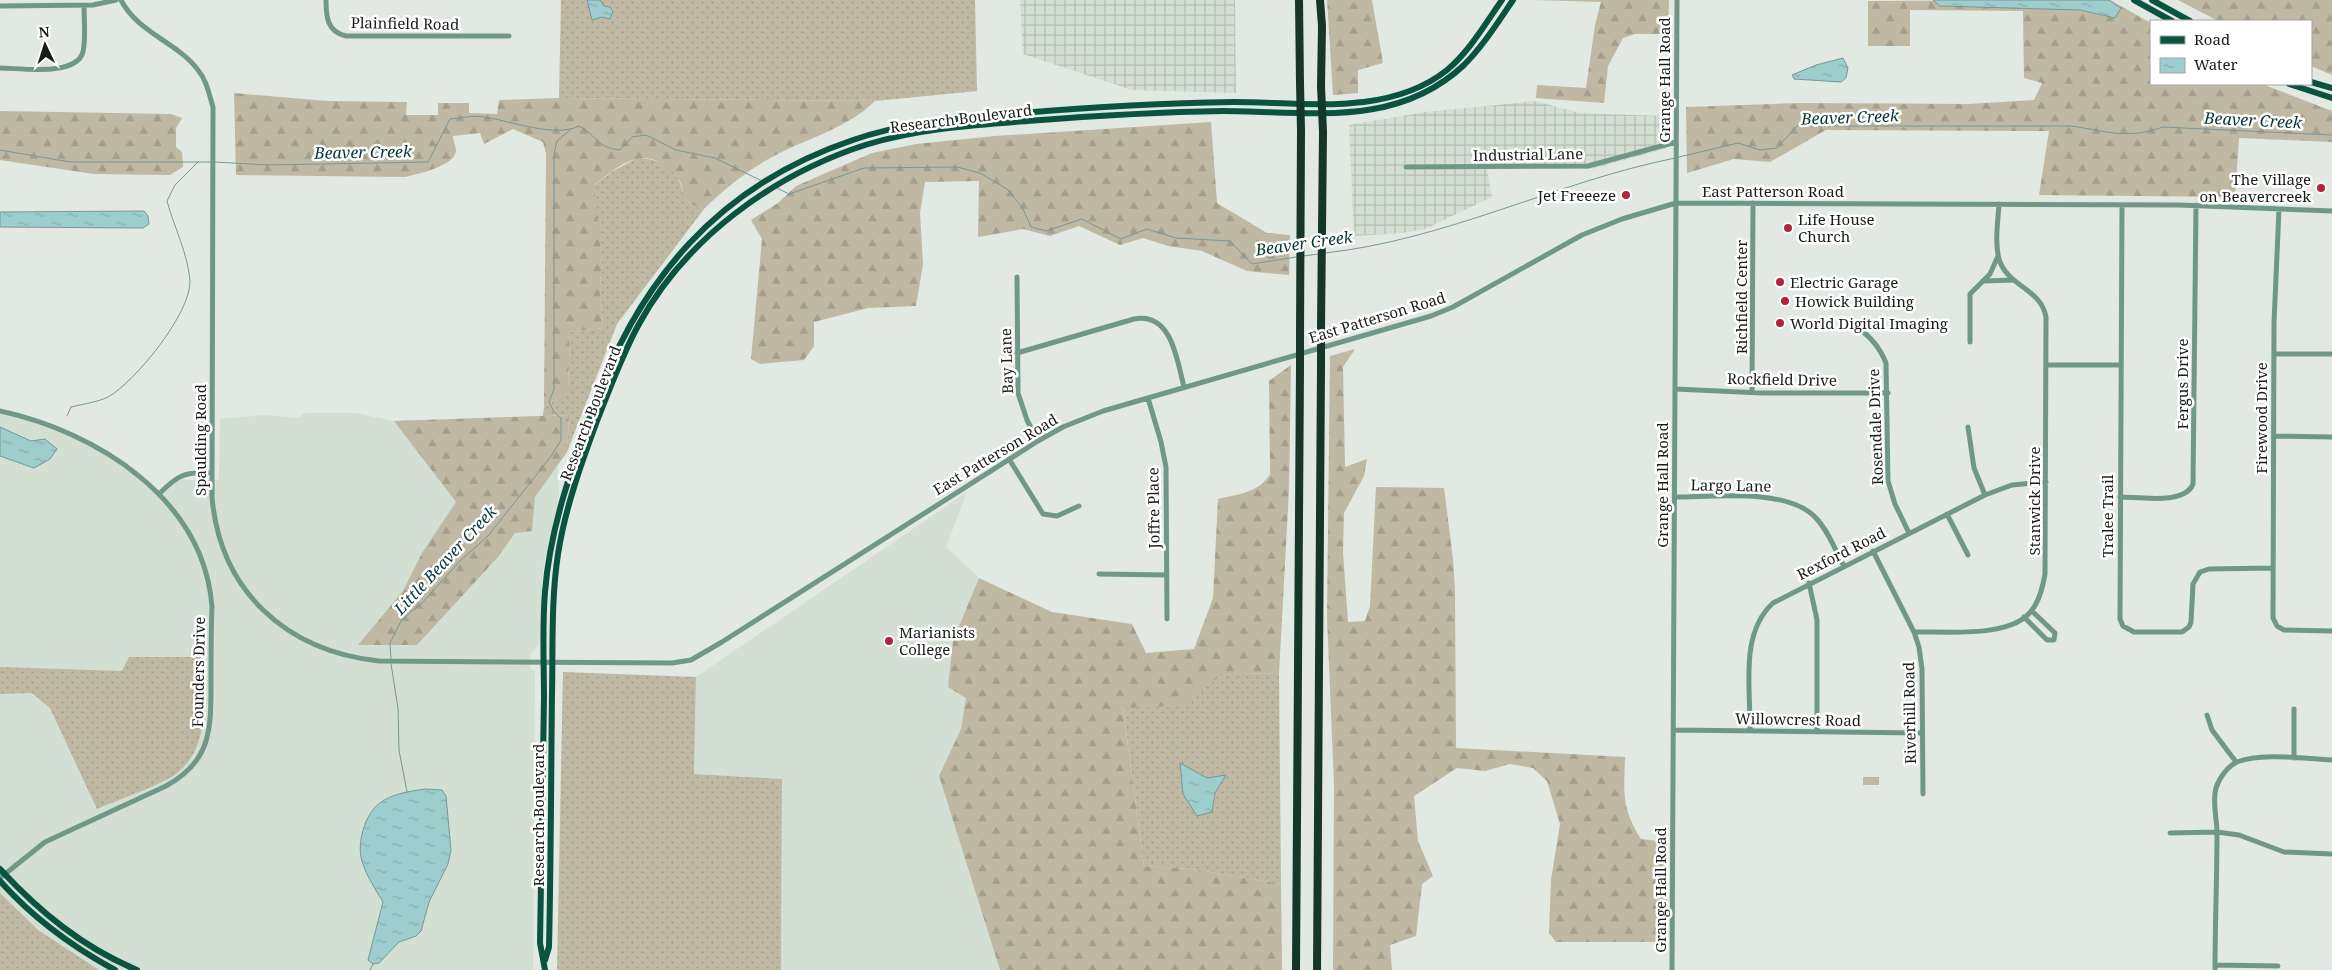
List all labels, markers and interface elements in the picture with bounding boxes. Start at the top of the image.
street label: Plainfield Road [351,12,459,34]
street label: Grange Hall Road [1654,17,1674,143]
north arrow [20,20,70,70]
legend [2150,20,2312,85]
text: N [38,22,50,41]
text: Road [2194,29,2230,49]
text: Water [2194,54,2237,74]
street label: Research Boulevard [889,99,1033,137]
water label: Beaver Creek [1800,104,1900,130]
water label: Beaver Creek [2203,106,2303,134]
water label: Beaver Creek [313,140,413,164]
street label: Industrial Lane [1473,143,1583,165]
place label: The Village on Beavercreek [2199,169,2311,206]
street label: East Patterson Road [1702,181,1844,201]
marker: The Village on Beavercreek [2315,182,2327,194]
place label: Jet Freeeze [1537,185,1616,205]
marker: Jet Freeeze [1620,189,1632,201]
place label: Life House Church [1798,209,1874,246]
marker: Life House Church [1782,222,1794,234]
water label: Beaver Creek [1253,225,1355,261]
street label: Richfield Center [1731,240,1751,354]
place label: Electric Garage [1790,272,1898,292]
marker: Electric Garage [1774,276,1786,288]
street label: East Patterson Road [1306,287,1448,347]
place label: Howick Building [1795,291,1914,311]
marker: Howick Building [1779,295,1791,307]
place label: World Digital Imaging [1790,313,1948,333]
marker: World Digital Imaging [1774,317,1786,329]
street label: Bay Lane [995,328,1017,394]
street label: Fergus Drive [2172,338,2192,430]
street label: Research Boulevard [555,343,625,483]
street label: Firewood Drive [2251,362,2271,474]
street label: Rockfield Drive [1727,368,1837,390]
street label: Rosendale Drive [1863,368,1887,486]
street label: Spaulding Road [190,384,210,496]
street label: East Patterson Road [929,409,1061,499]
street label: Grange Hall Road [1652,422,1672,548]
street label: Stanwick Drive [2024,447,2044,555]
street label: Joffre Place [1142,467,1164,550]
street label: Largo Lane [1690,474,1772,496]
street label: Tralee Trail [2097,474,2117,557]
water label: Little Beaver Creek [388,500,502,620]
street label: Rexford Road [1793,522,1889,584]
street label: Founders Drive [187,617,209,727]
place label: Marianists College [899,622,975,659]
marker: Marianists College [883,635,895,647]
street label: Riverhill Road [1898,662,1920,764]
street label: Willowcrest Road [1735,708,1861,730]
street label: Research Boulevard [528,743,548,887]
street label: Grange Hall Road [1650,827,1670,953]

